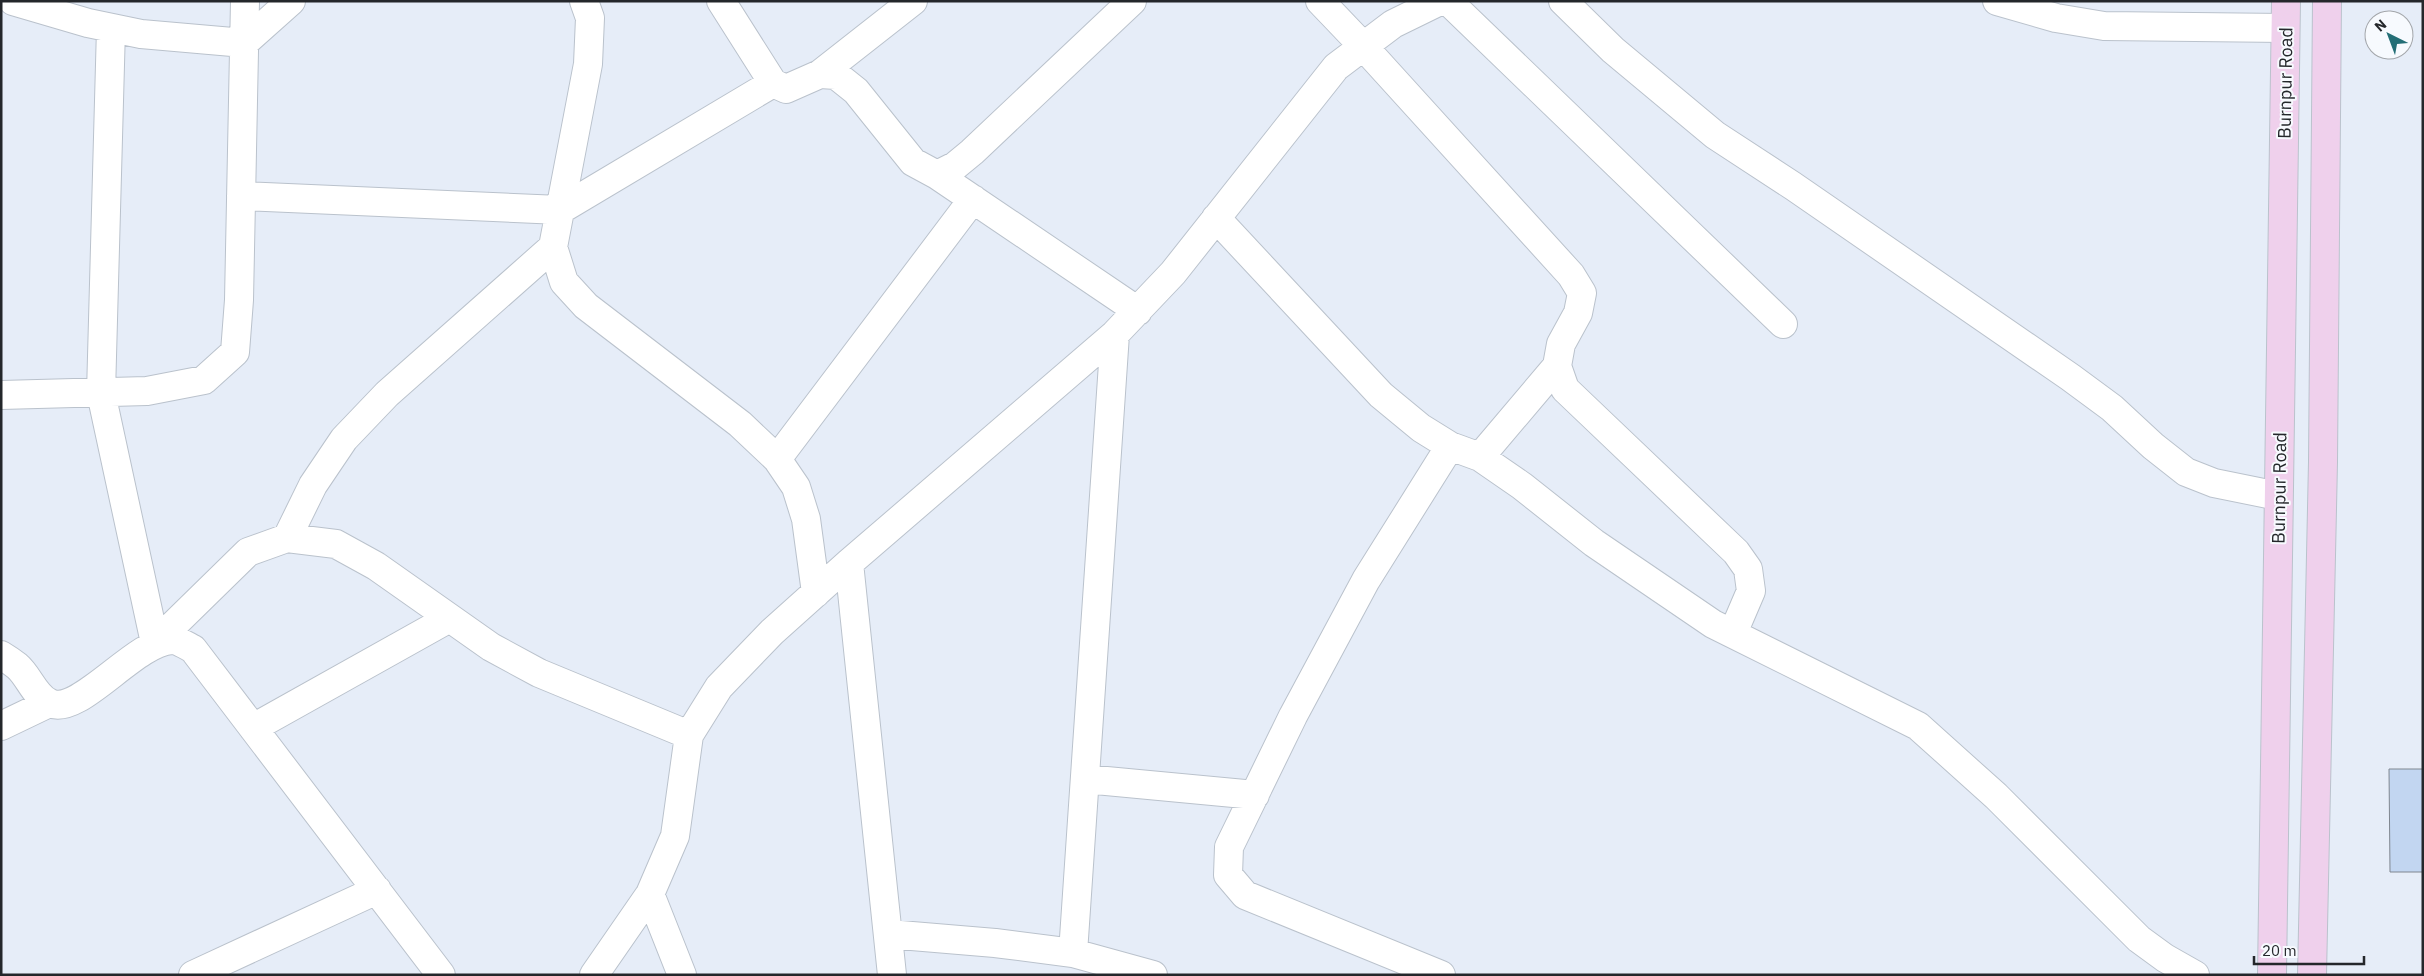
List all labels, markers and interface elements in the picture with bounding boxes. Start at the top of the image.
north arrow [2364,10,2414,60]
text: N [2371,15,2390,35]
street label: Burnpur Road [2273,27,2297,139]
street label: Burnpur Road [2267,432,2291,544]
scale bar [2254,934,2364,966]
text: 20 m [2262,941,2297,960]

